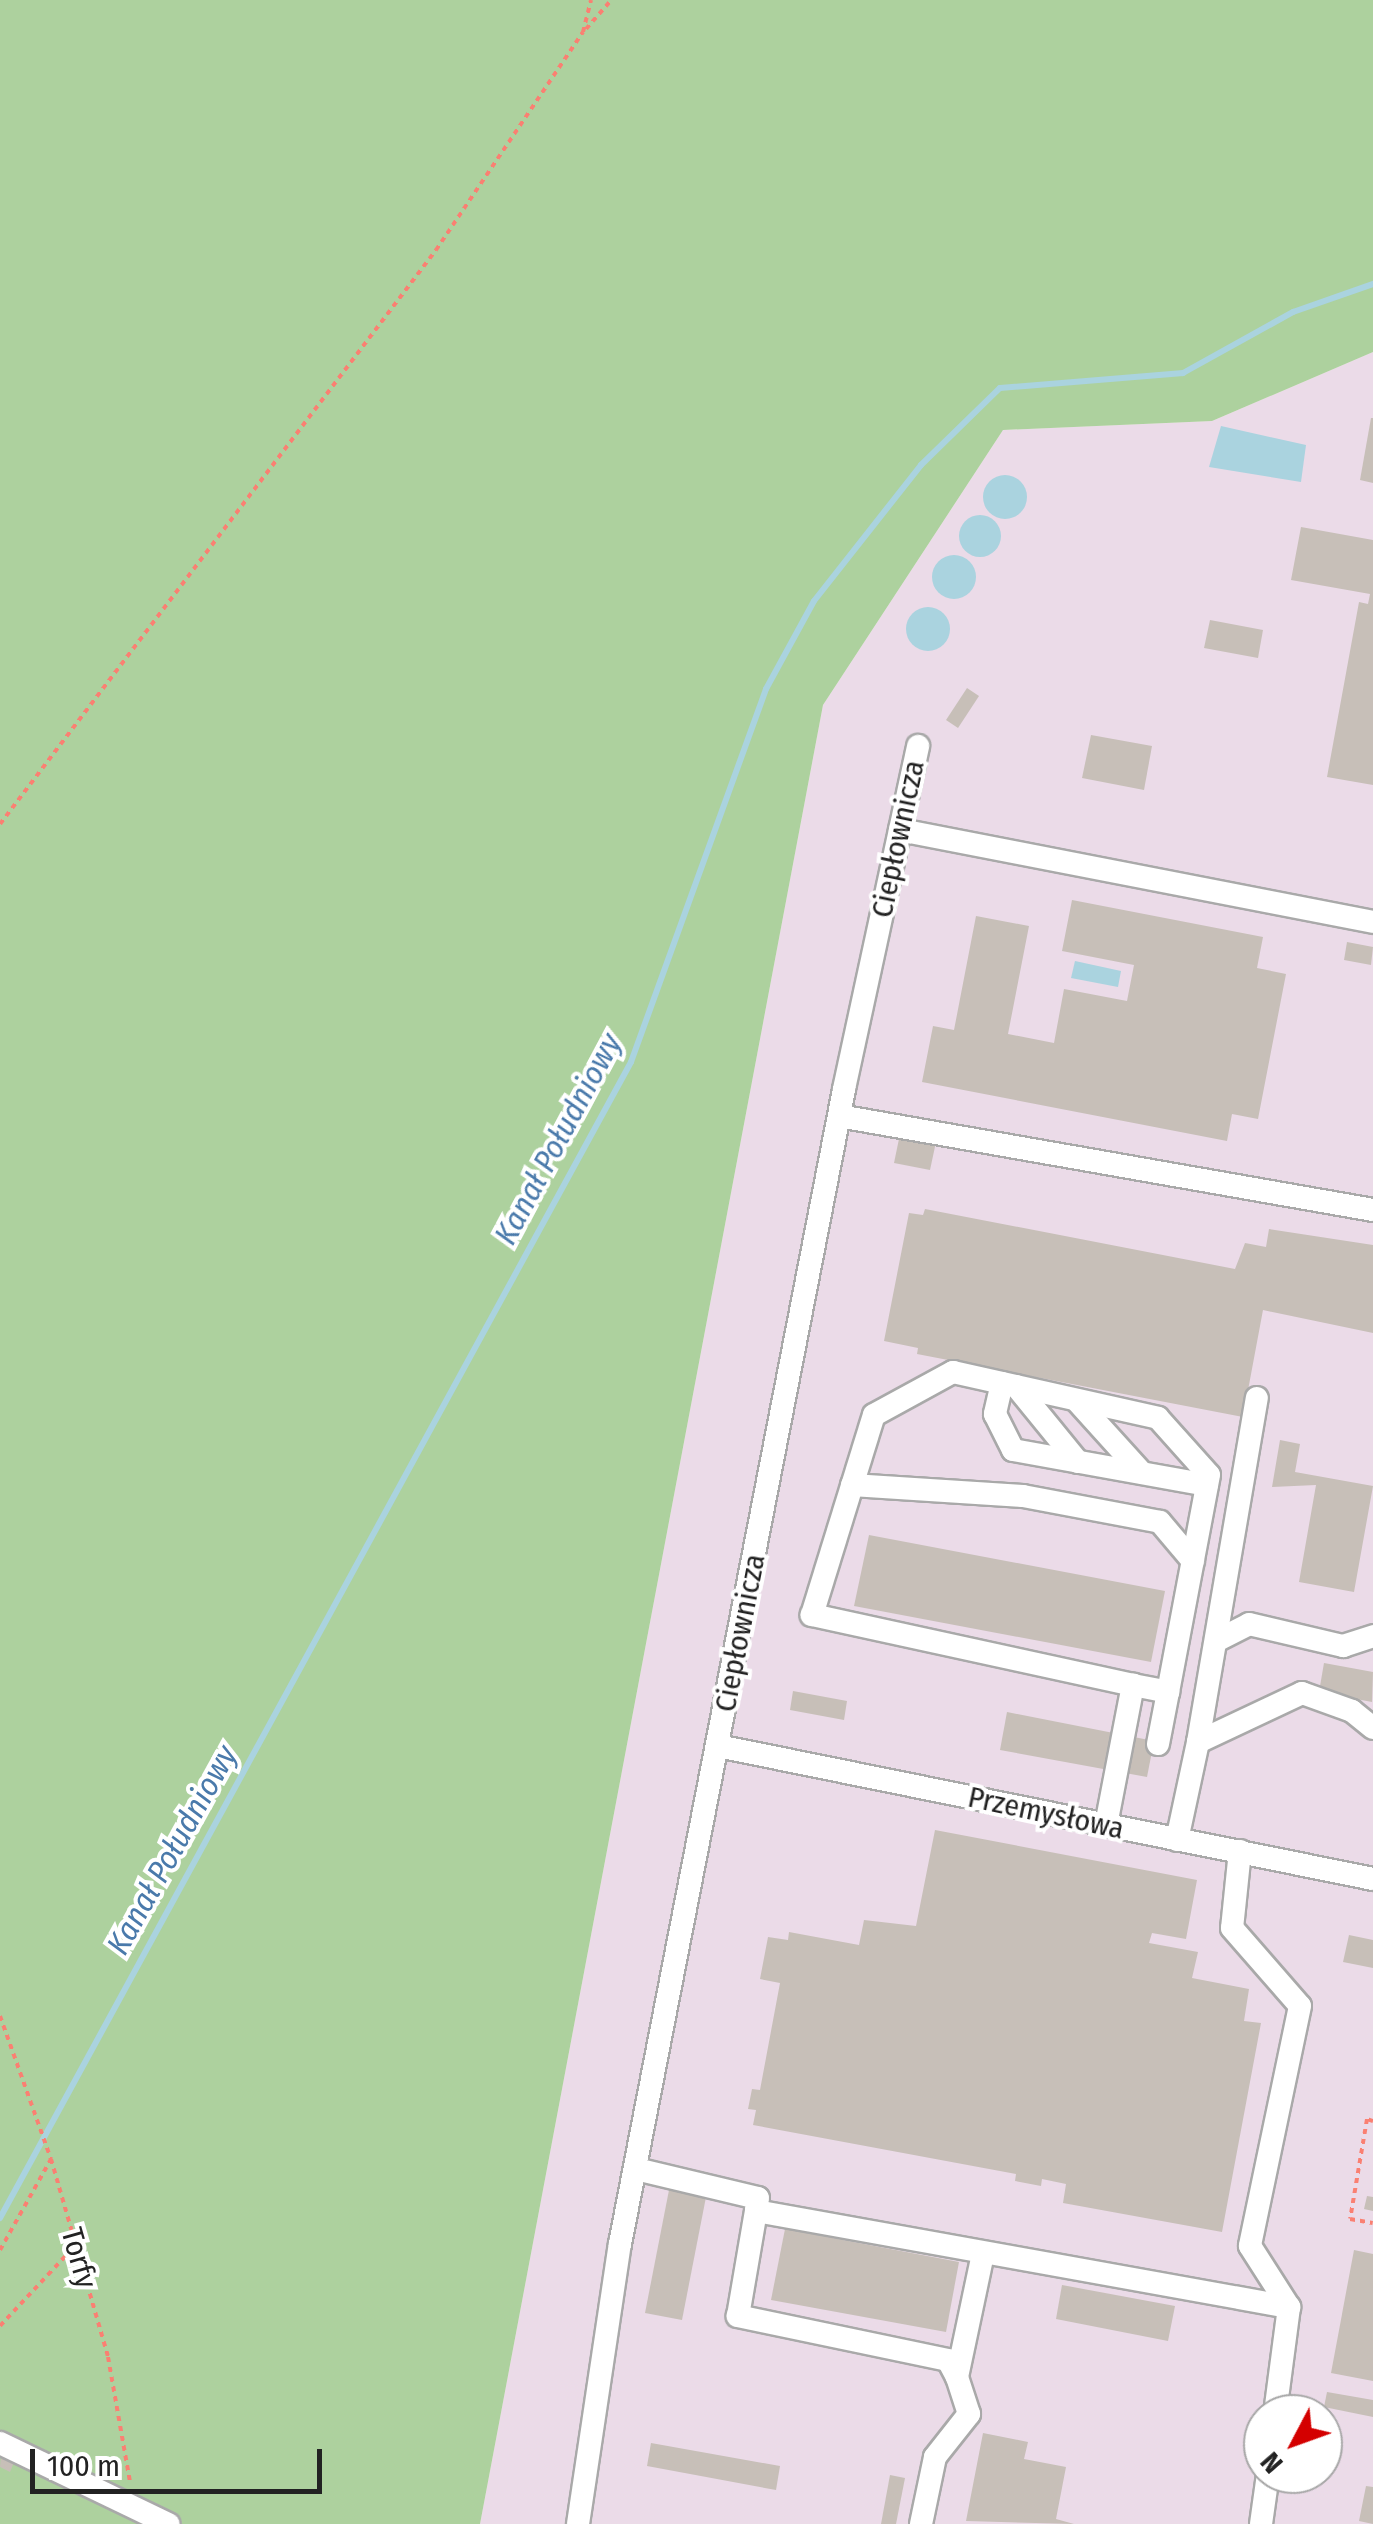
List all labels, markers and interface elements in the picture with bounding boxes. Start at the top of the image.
street label: Ciepłownicza [864,757,932,921]
water label: Kanał Południowy [486,1027,630,1251]
street label: Ciepłownicza [707,1551,773,1715]
water label: Kanał Południowy [99,1739,245,1961]
street label: Przemysłowa [965,1779,1127,1847]
street label: Torfy [53,2224,105,2292]
north arrow [1243,2394,1343,2494]
scale bar [35,2429,328,2491]
text: N [1254,2446,1289,2480]
text: 100 m [47,2448,120,2484]

